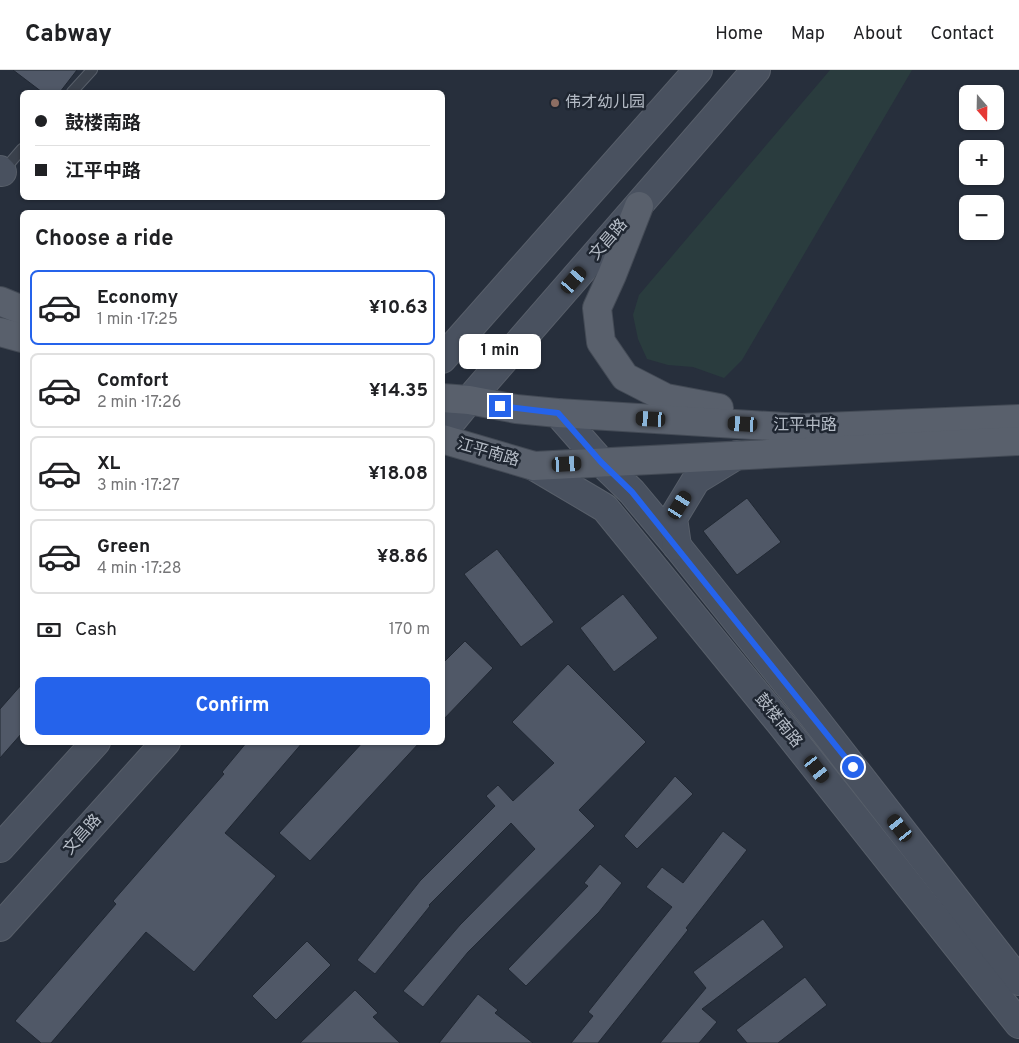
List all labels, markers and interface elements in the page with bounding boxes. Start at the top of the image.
text: Cabway [25,20,112,50]
text: Home [715,23,763,46]
text: Map [791,23,825,46]
text: About [853,23,902,46]
text: Contact [930,23,994,46]
north arrow [959,85,1004,130]
map controls [959,85,1004,240]
place label: 伟才幼儿园 [565,93,645,113]
marker: 伟才幼儿园 [549,97,561,109]
text: 鼓楼南路 [65,112,141,136]
button: + [959,140,1004,185]
text: 江平中路 [65,160,141,184]
button: − [959,195,1004,240]
street label: 文昌路 [586,215,632,265]
text: Choose a ride [35,226,173,253]
car [558,264,589,296]
icon: car [37,285,82,330]
text: Economy [97,286,178,310]
text: ¥10.63 [369,296,428,320]
text: 1 min · 17:25 [97,310,178,330]
callout: 1 min [459,334,541,368]
text: 1 min [481,341,519,361]
icon: car [37,368,82,413]
text: Comfort [97,369,169,393]
text: ¥14.35 [369,379,428,403]
text: 2 min · 17:26 [97,393,181,413]
route end [489,395,511,417]
car [635,411,666,427]
car [727,416,758,432]
street label: 江平中路 [773,416,837,436]
street label: 江平南路 [454,435,522,471]
icon: car [37,451,82,496]
text: XL [97,452,120,476]
car [551,456,582,472]
text: ¥18.08 [368,462,428,486]
text: 3 min · 17:27 [97,476,180,496]
car [665,488,694,522]
icon: car [37,534,82,579]
text: Green [97,535,150,559]
text: ¥8.86 [377,545,428,569]
text: 4 min · 17:28 [97,559,182,579]
icon: cash [35,616,63,644]
text: Cash [75,618,117,642]
text: 170 m [389,620,430,640]
button: Confirm [35,677,430,735]
street label: 鼓楼南路 [750,690,806,752]
car [801,753,832,785]
route start [842,756,864,778]
street label: 文昌路 [60,810,106,860]
car [884,812,915,844]

